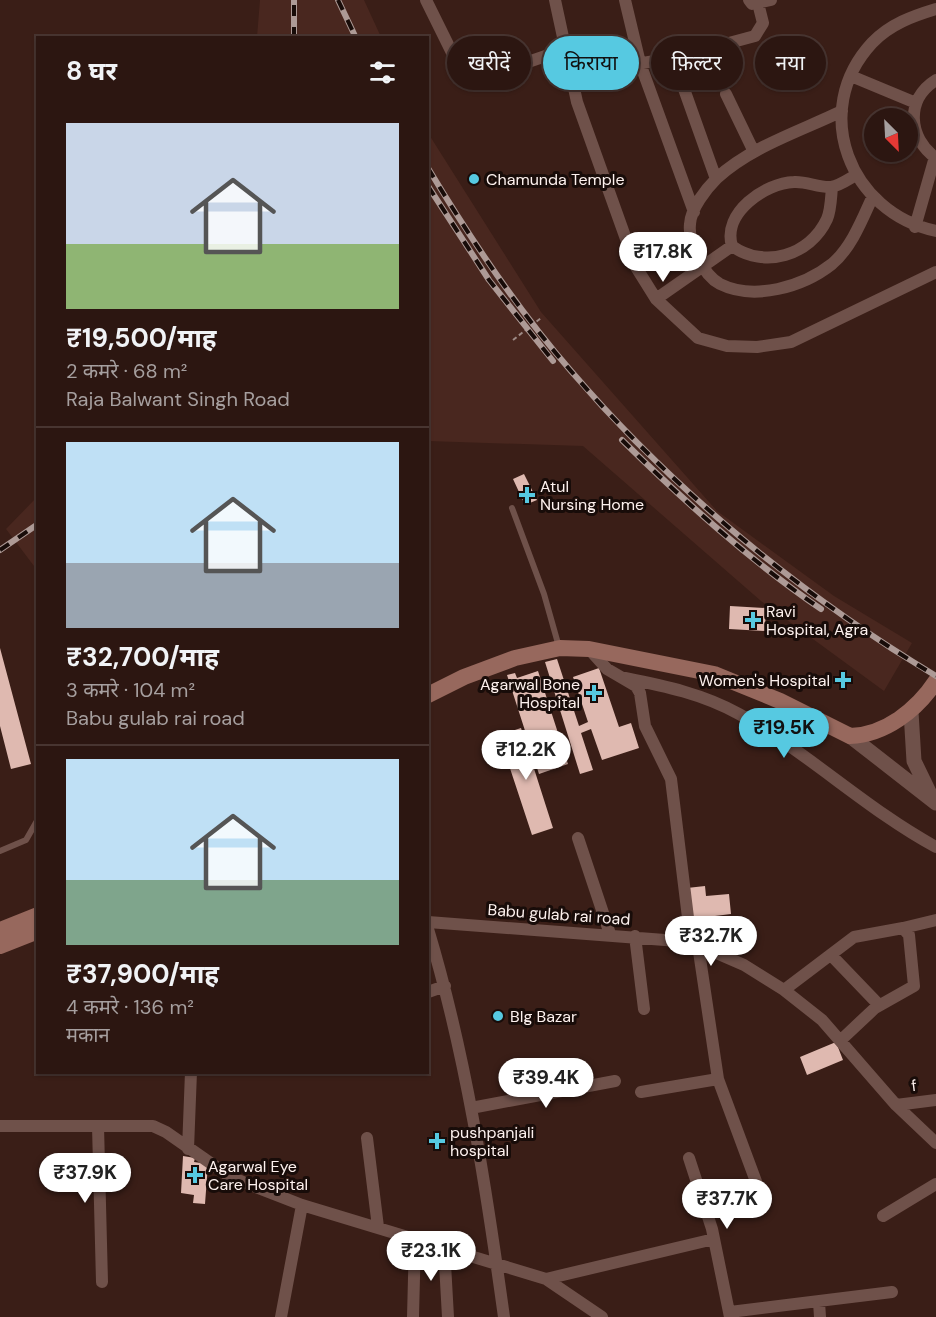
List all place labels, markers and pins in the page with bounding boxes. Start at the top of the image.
place label: Chamunda Temple [486,169,625,190]
marker: Chamunda Temple [467,172,481,186]
pin: ₹17.8K [614,232,712,283]
place label: Atul Nursing Home [540,476,644,515]
marker: Atul Nursing Home [518,486,536,504]
place label: Ravi Hospital, Agra [766,601,868,640]
marker: Ravi Hospital, Agra [744,611,762,629]
place label: Women's Hospital [698,670,830,691]
marker: Women's Hospital [834,671,852,689]
place label: Agarwal Bone Hospital [480,674,580,713]
marker: Agarwal Bone Hospital [585,684,603,702]
pin: ₹19.5K [735,708,833,759]
pin: ₹12.2K [477,730,575,781]
pin: ₹32.7K [662,916,760,967]
place label: BIg Bazar [510,1006,577,1027]
marker: BIg Bazar [491,1009,505,1023]
pin: ₹39.4K [497,1058,595,1109]
place label: pushpanjali hospital [450,1122,534,1161]
marker: pushpanjali hospital [428,1132,446,1150]
pin: ₹37.9K [36,1153,134,1204]
place label: Agarwal Eye Care Hospital [208,1156,308,1195]
marker: Agarwal Eye Care Hospital [186,1166,204,1184]
pin: ₹37.7K [678,1179,776,1230]
pin: ₹23.1K [382,1231,480,1282]

